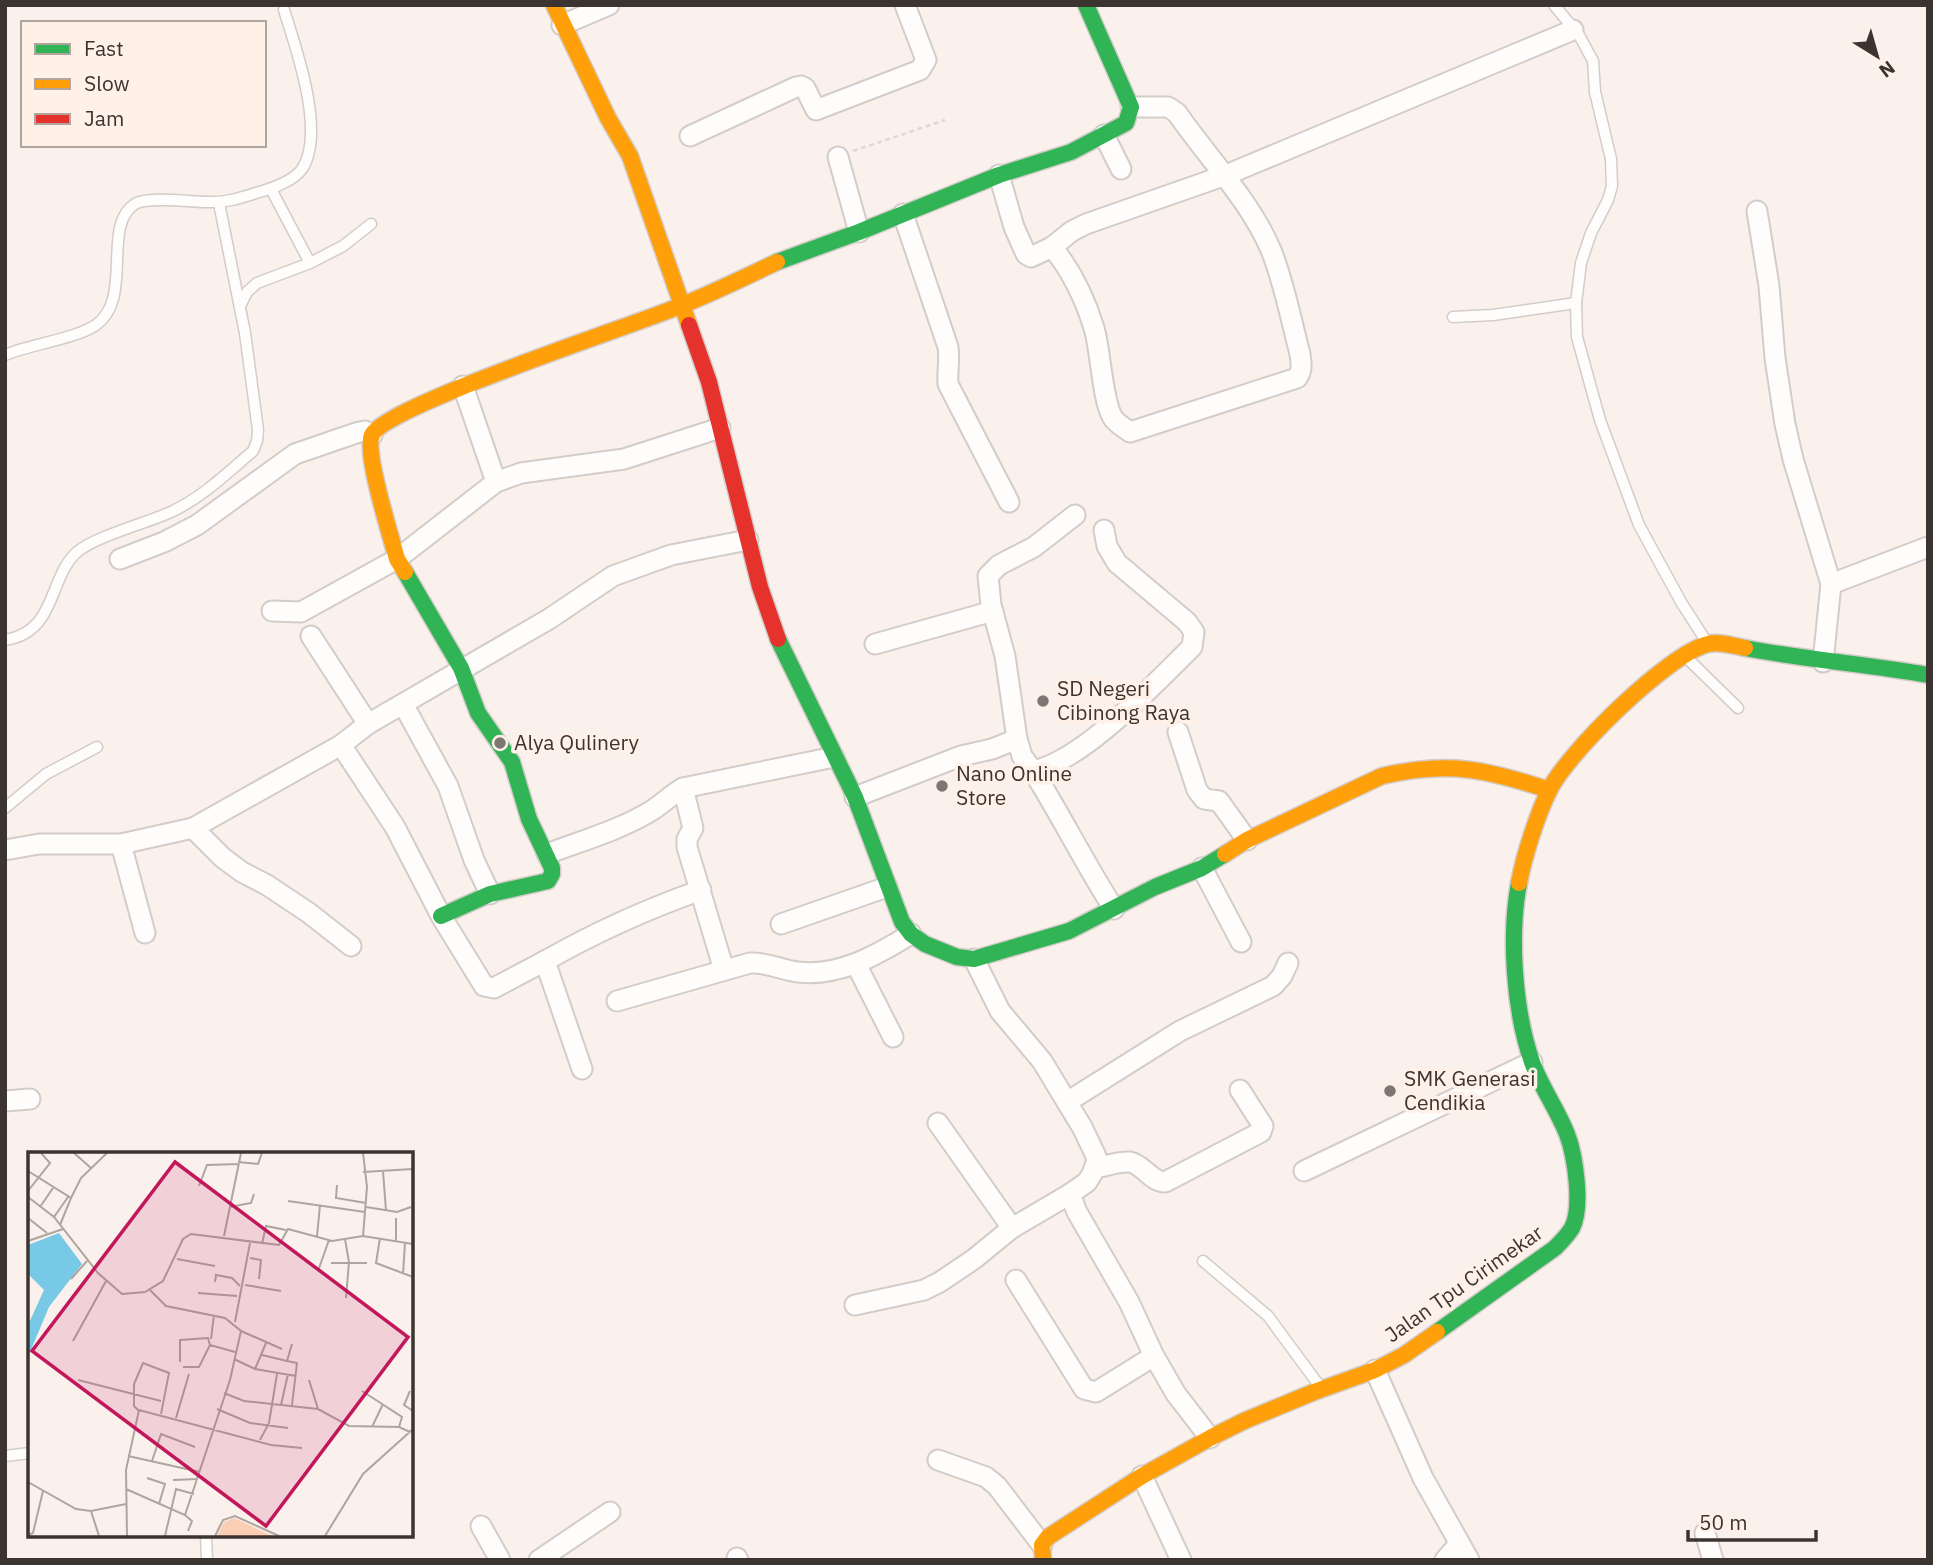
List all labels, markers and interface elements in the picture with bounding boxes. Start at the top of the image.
legend [21,21,266,147]
north arrow [1842,21,1912,91]
text: Fast [84,34,124,62]
text: N [1875,56,1900,83]
text: Slow [84,69,130,97]
text: Jam [84,104,124,132]
place label: SD Negeri Cibinong Raya [1057,674,1190,726]
marker: SD Negeri Cibinong Raya [1035,693,1051,709]
place label: Alya Qulinery [514,728,639,756]
marker: Alya Qulinery [492,735,508,751]
place label: Nano Online Store [956,759,1072,811]
marker: Nano Online Store [934,778,950,794]
place label: SMK Generasi Cendikia [1404,1064,1535,1116]
marker: SMK Generasi Cendikia [1382,1083,1398,1099]
inset map [28,1152,413,1537]
street label: Jalan Tpu Cirimekar [1379,1218,1548,1348]
scale bar [1688,1498,1816,1542]
text: 50 m [1699,1508,1748,1536]

